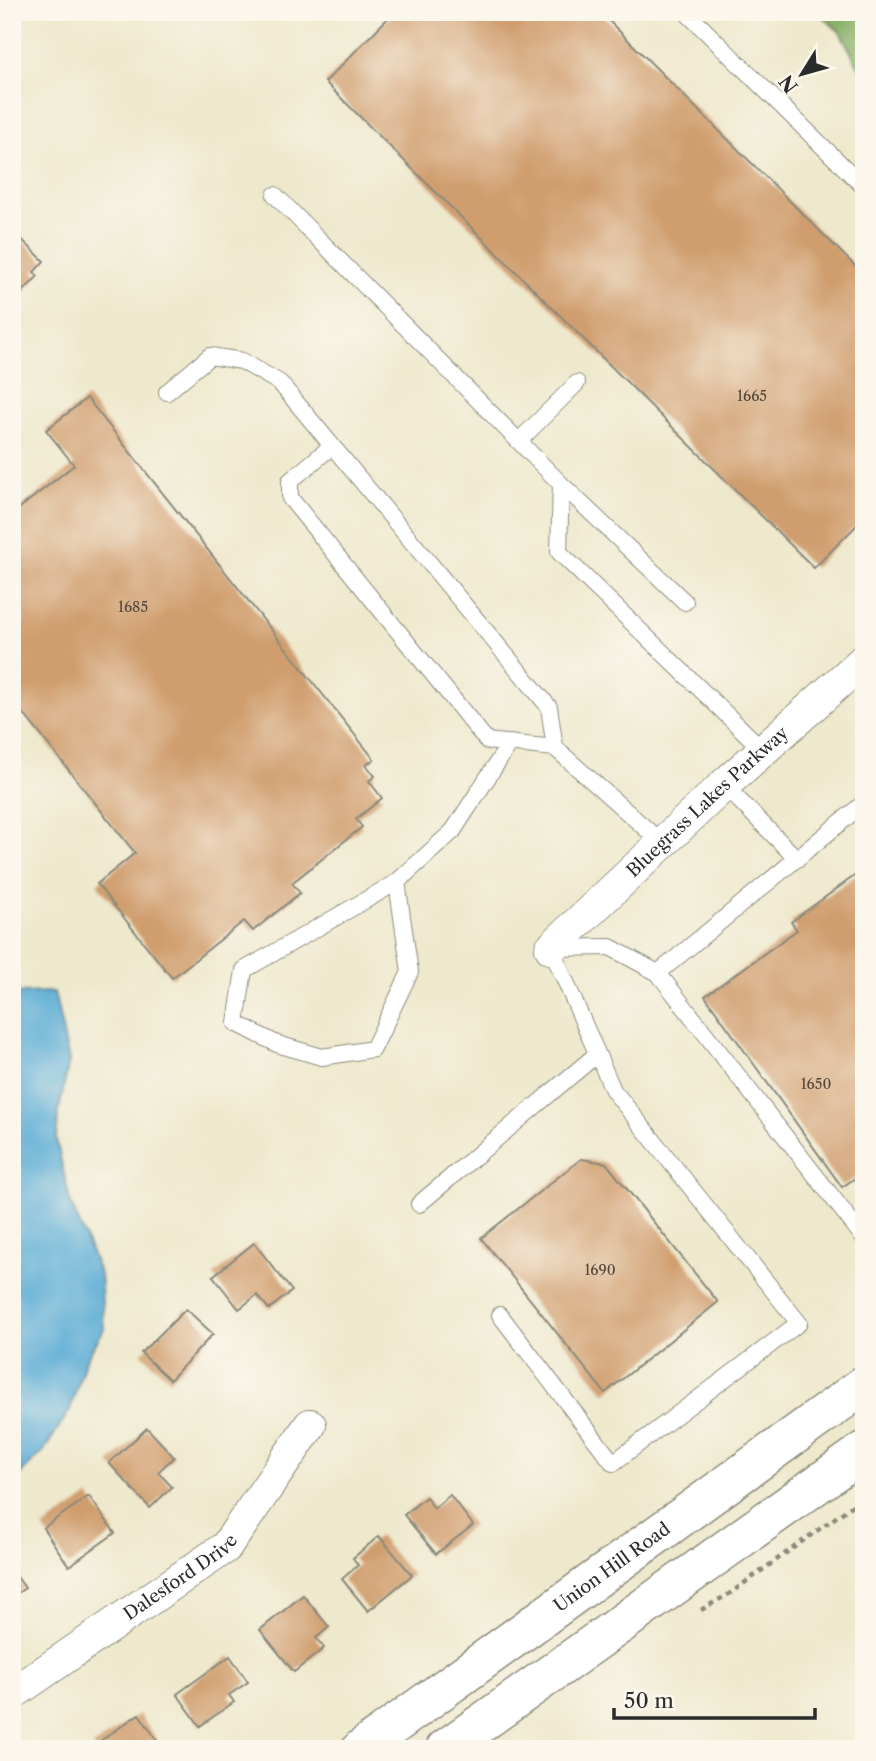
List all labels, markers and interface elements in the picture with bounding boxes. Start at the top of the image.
north arrow [768,38,838,108]
text: N [775,70,803,97]
house number: 1665 [737,387,767,405]
house number: 1685 [118,598,148,616]
street label: Bluegrass Lakes Parkway [622,721,793,882]
house number: 1650 [801,1075,831,1093]
house number: 1690 [584,1261,616,1279]
street label: Union Hill Road [550,1518,675,1617]
street label: Dalesford Drive [119,1530,242,1625]
scale bar [614,1677,815,1721]
text: 50 m [624,1688,674,1713]

